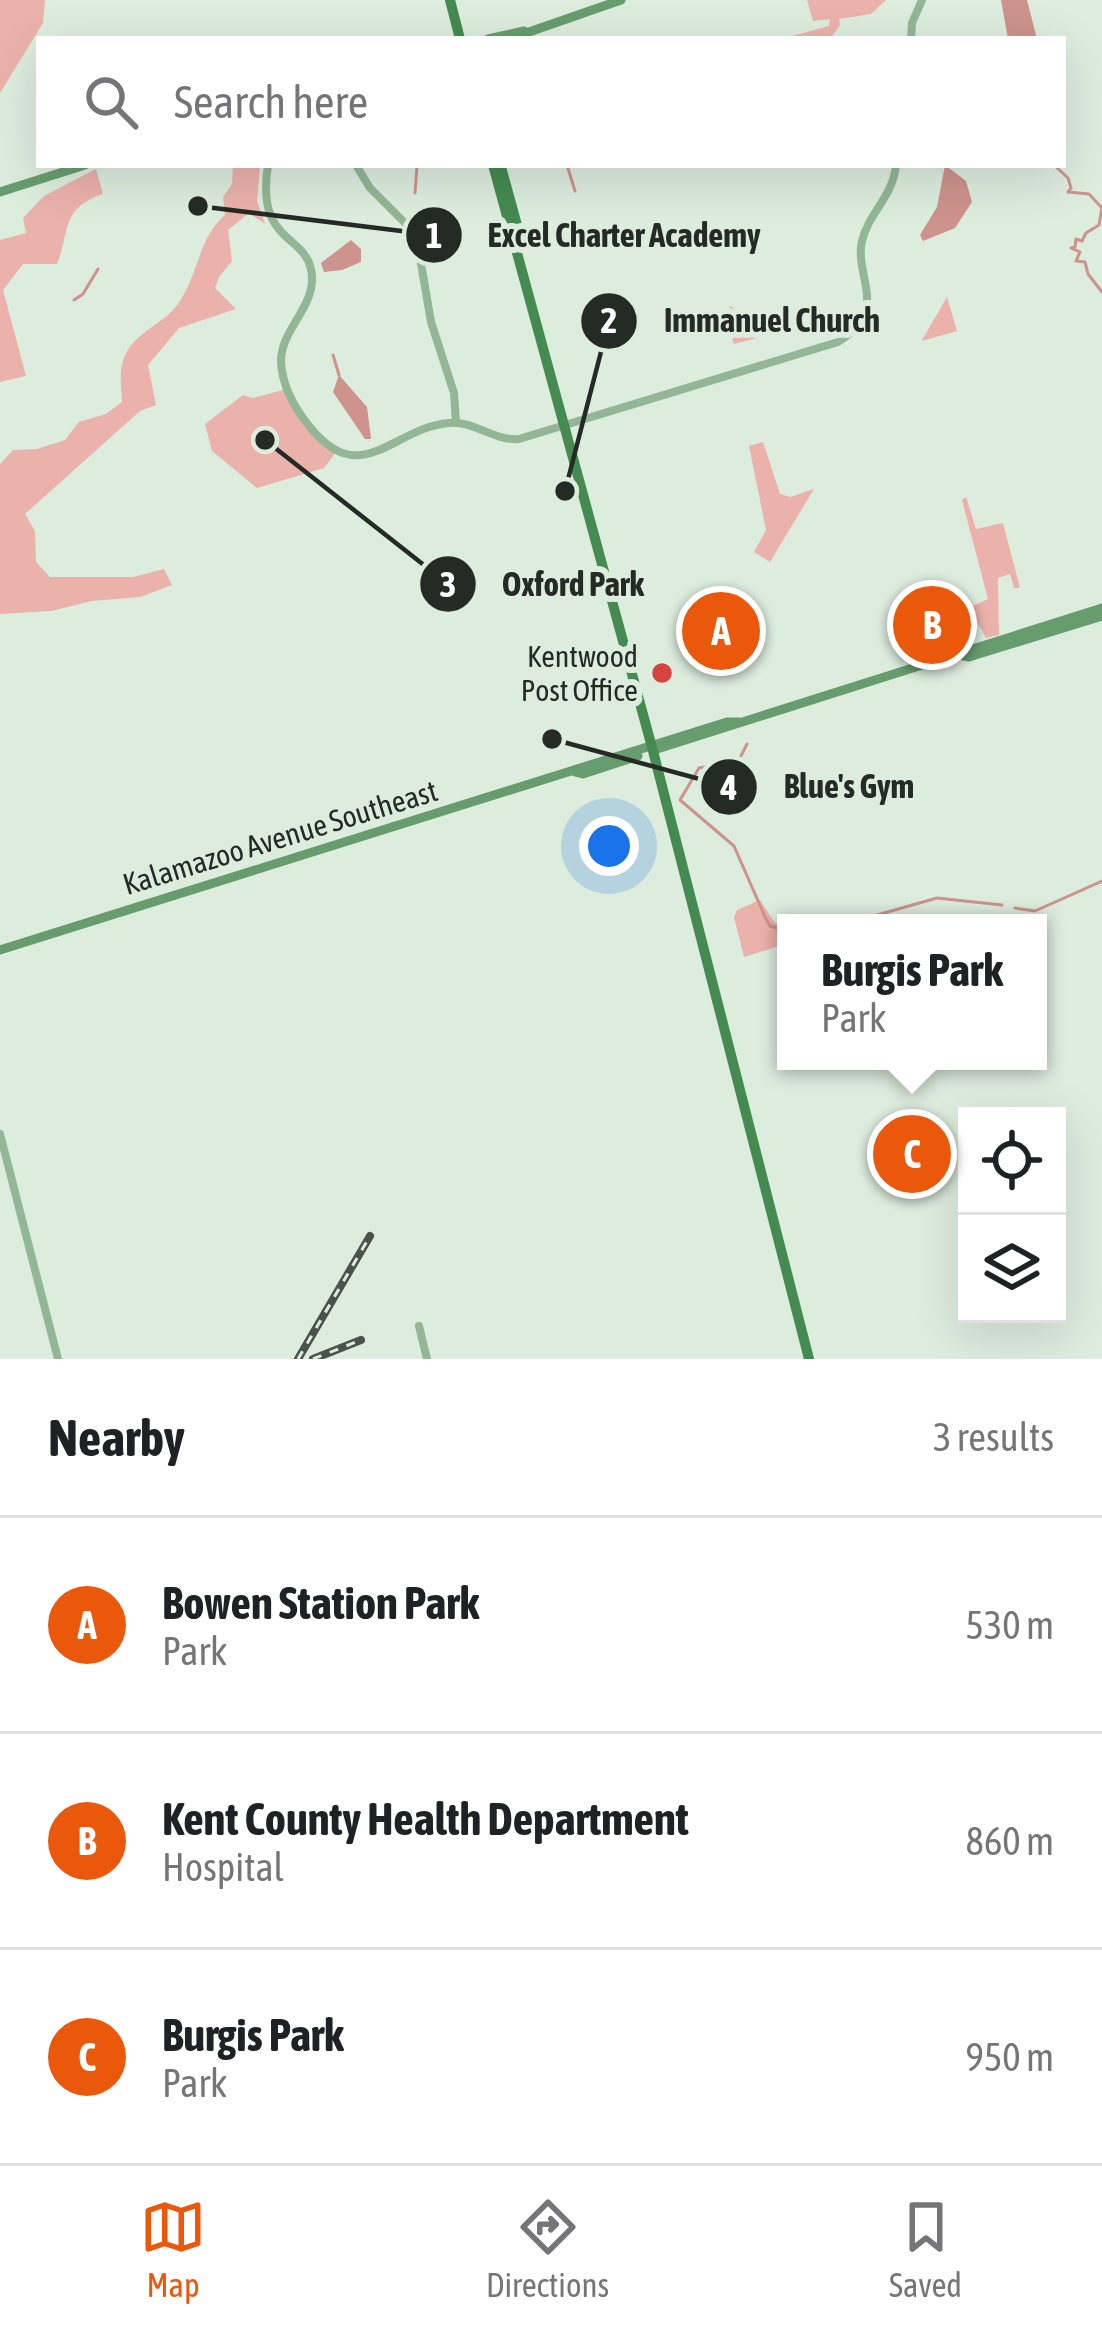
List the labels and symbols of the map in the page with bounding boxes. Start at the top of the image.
callout: Excel Charter Academy [404,201,785,270]
text: 1 [426,214,442,256]
text: Excel Charter Academy [487,216,761,254]
callout: Immanuel Church [579,286,904,355]
text: 2 [601,299,617,341]
text: Immanuel Church [664,301,880,339]
callout: Oxford Park [418,550,668,619]
text: 3 [440,563,456,605]
text: Oxford Park [502,565,645,603]
pin: B [893,580,971,670]
pin: A [682,586,760,676]
place label: Kentwood Post Office [521,639,638,707]
marker: Kentwood Post Office [649,660,675,686]
callout: Blue's Gym [699,752,938,821]
text: 4 [720,766,737,808]
text: Blue's Gym [784,767,914,805]
street label: Kalamazoo Avenue Southeast [119,773,441,901]
your location [579,816,639,876]
pin: C [873,1109,951,1199]

